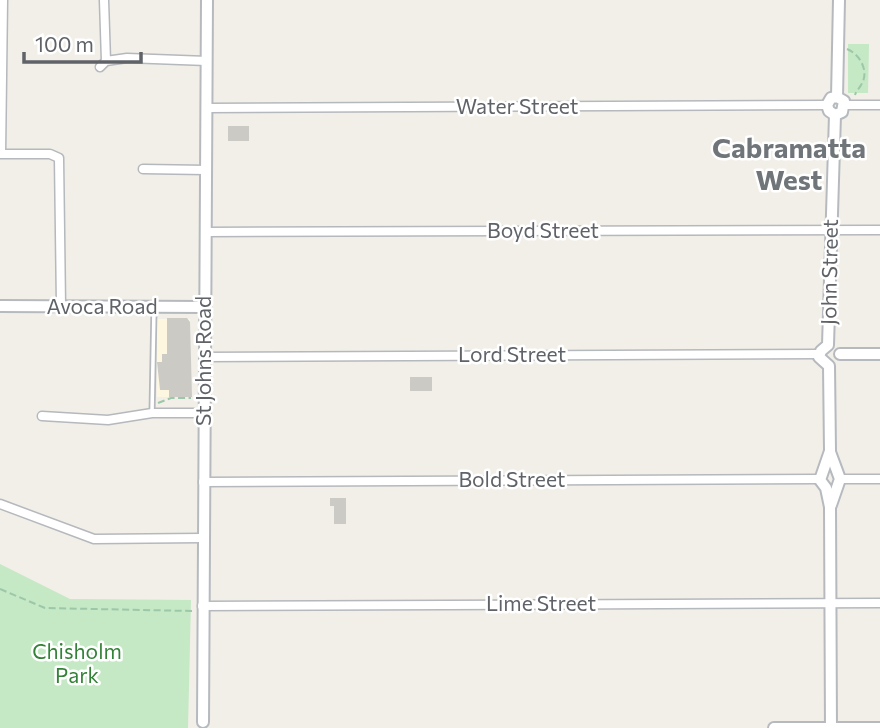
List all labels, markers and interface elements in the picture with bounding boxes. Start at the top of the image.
scale bar [24,21,142,65]
text: 100 m [35,31,94,56]
street label: Water Street [456,93,578,118]
district label: Cabramatta West [712,130,866,196]
street label: Boyd Street [487,217,599,242]
street label: John Street [815,219,842,325]
street label: Avoca Road [46,293,158,318]
street label: St Johns Road [190,296,215,426]
street label: Lord Street [458,341,566,366]
street label: Bold Street [459,466,565,491]
street label: Lime Street [486,590,596,615]
park label: Chisholm Park [32,638,122,687]

